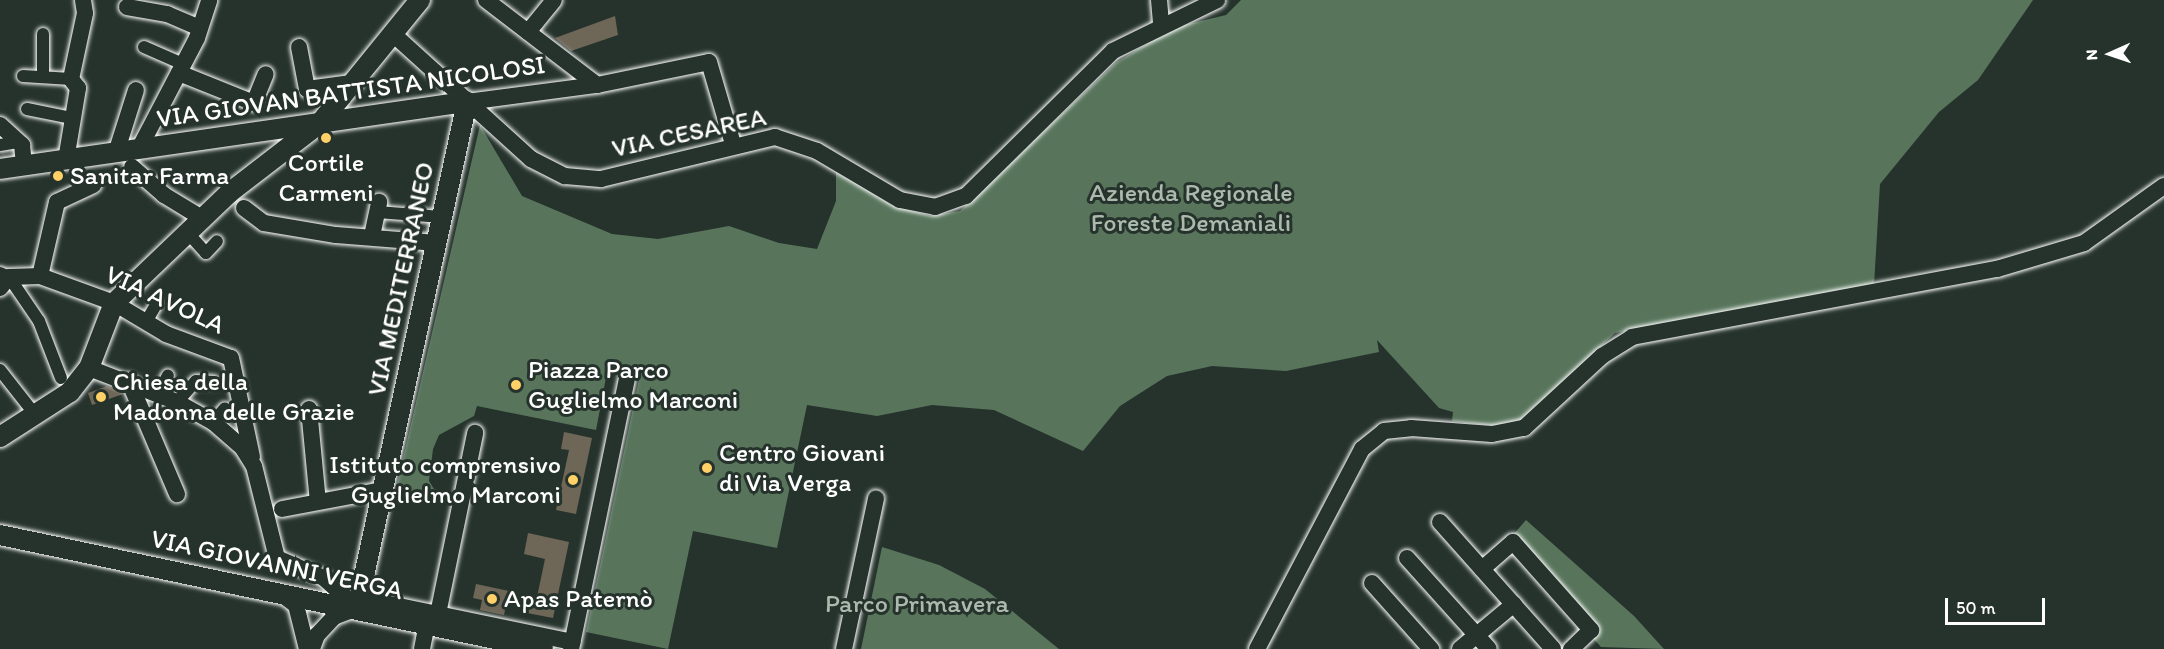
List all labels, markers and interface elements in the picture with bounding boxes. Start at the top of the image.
north arrow [2080,24,2140,84]
street label: VIA GIOVAN BATTISTA NICOLOSI [156,49,546,135]
text: N [2082,49,2101,61]
street label: VIA CESAREA [609,101,769,165]
marker: Cortile Carmeni [319,131,333,145]
place label: Cortile Carmeni [278,147,374,208]
place label: Sanitar Farma [70,160,229,192]
street label: VIA MEDITERRANEO [361,161,441,397]
marker: Sanitar Farma [51,169,65,183]
park label: Azienda Regionale Foreste Demaniali [1089,177,1293,238]
street label: VIA AVOLA [101,259,229,341]
place label: Piazza Parco Guglielmo Marconi [528,354,739,416]
place label: Chiesa della Madonna delle Grazie [113,366,355,428]
marker: Piazza Parco Guglielmo Marconi [509,378,523,392]
marker: Chiesa della Madonna delle Grazie [94,390,108,404]
place label: Centro Giovani di Via Verga [719,437,886,498]
place label: Istituto comprensivo Guglielmo Marconi [330,449,561,510]
marker: Centro Giovani di Via Verga [700,461,714,475]
marker: Istituto comprensivo Guglielmo Marconi [566,473,580,487]
street label: VIA GIOVANNI VERGA [148,523,406,607]
place label: Apas Paternò [504,583,653,615]
scale bar [1948,586,2048,624]
park label: Parco Primavera [826,588,1008,620]
marker: Apas Paternò [485,592,499,606]
text: 50 m [1956,597,1996,619]

